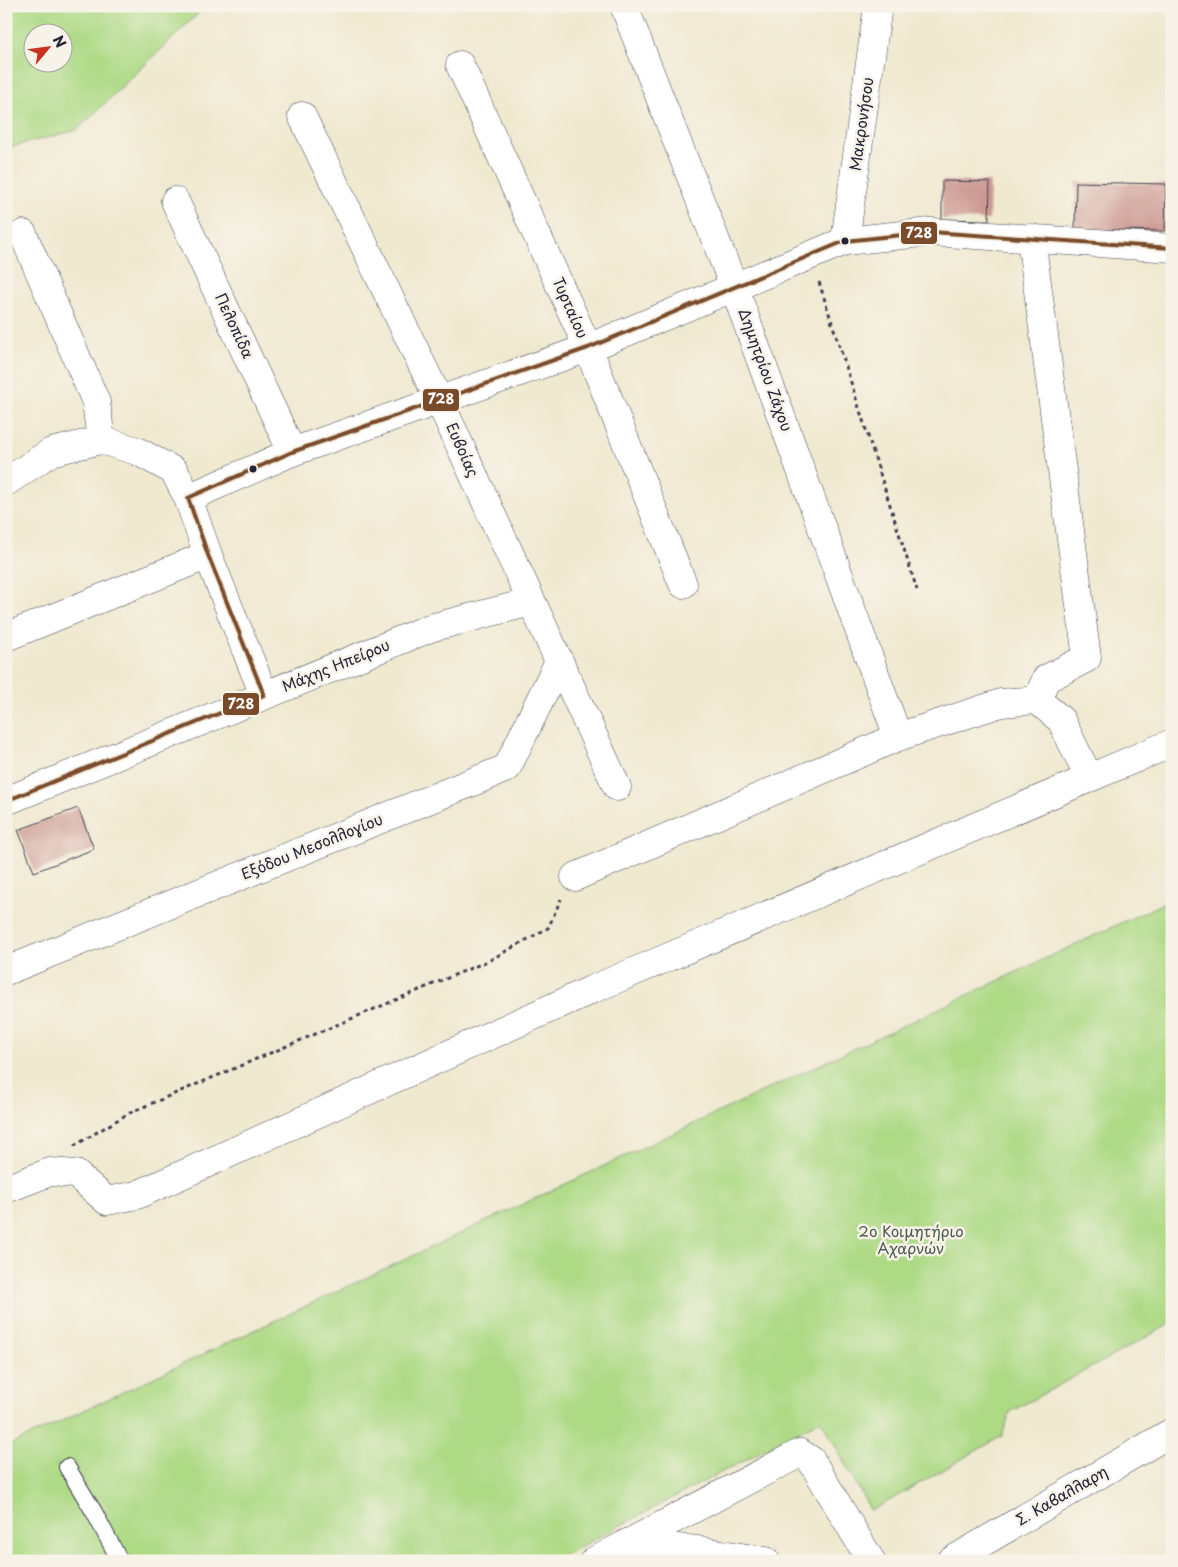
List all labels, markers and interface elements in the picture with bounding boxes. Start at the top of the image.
north arrow [22,22,72,72]
text: N [48,32,72,51]
street label: Μακρονήσου [843,75,878,172]
line badge: 728 [900,221,938,245]
text: 728 [906,222,932,243]
unlabelled marker [840,236,850,246]
street label: Τυρταίου [548,273,595,342]
street label: Πελοπίδα [210,289,261,362]
street label: Δημητρίου Ζάχου [733,305,799,434]
line badge: 728 [422,388,460,412]
text: 728 [428,388,454,409]
street label: Ευβοίας [441,418,486,481]
unlabelled marker [248,464,258,474]
street label: Μάχης Ηπείρου [278,632,393,697]
line badge: 728 [222,692,260,716]
text: 728 [228,693,254,714]
street label: Εξόδου Μεσολλογίου [237,807,386,885]
park label: 2ο Κοιμητήριο Αχαρνών [858,1219,964,1259]
street label: Σ. Καβαλλαρη [1011,1459,1111,1530]

